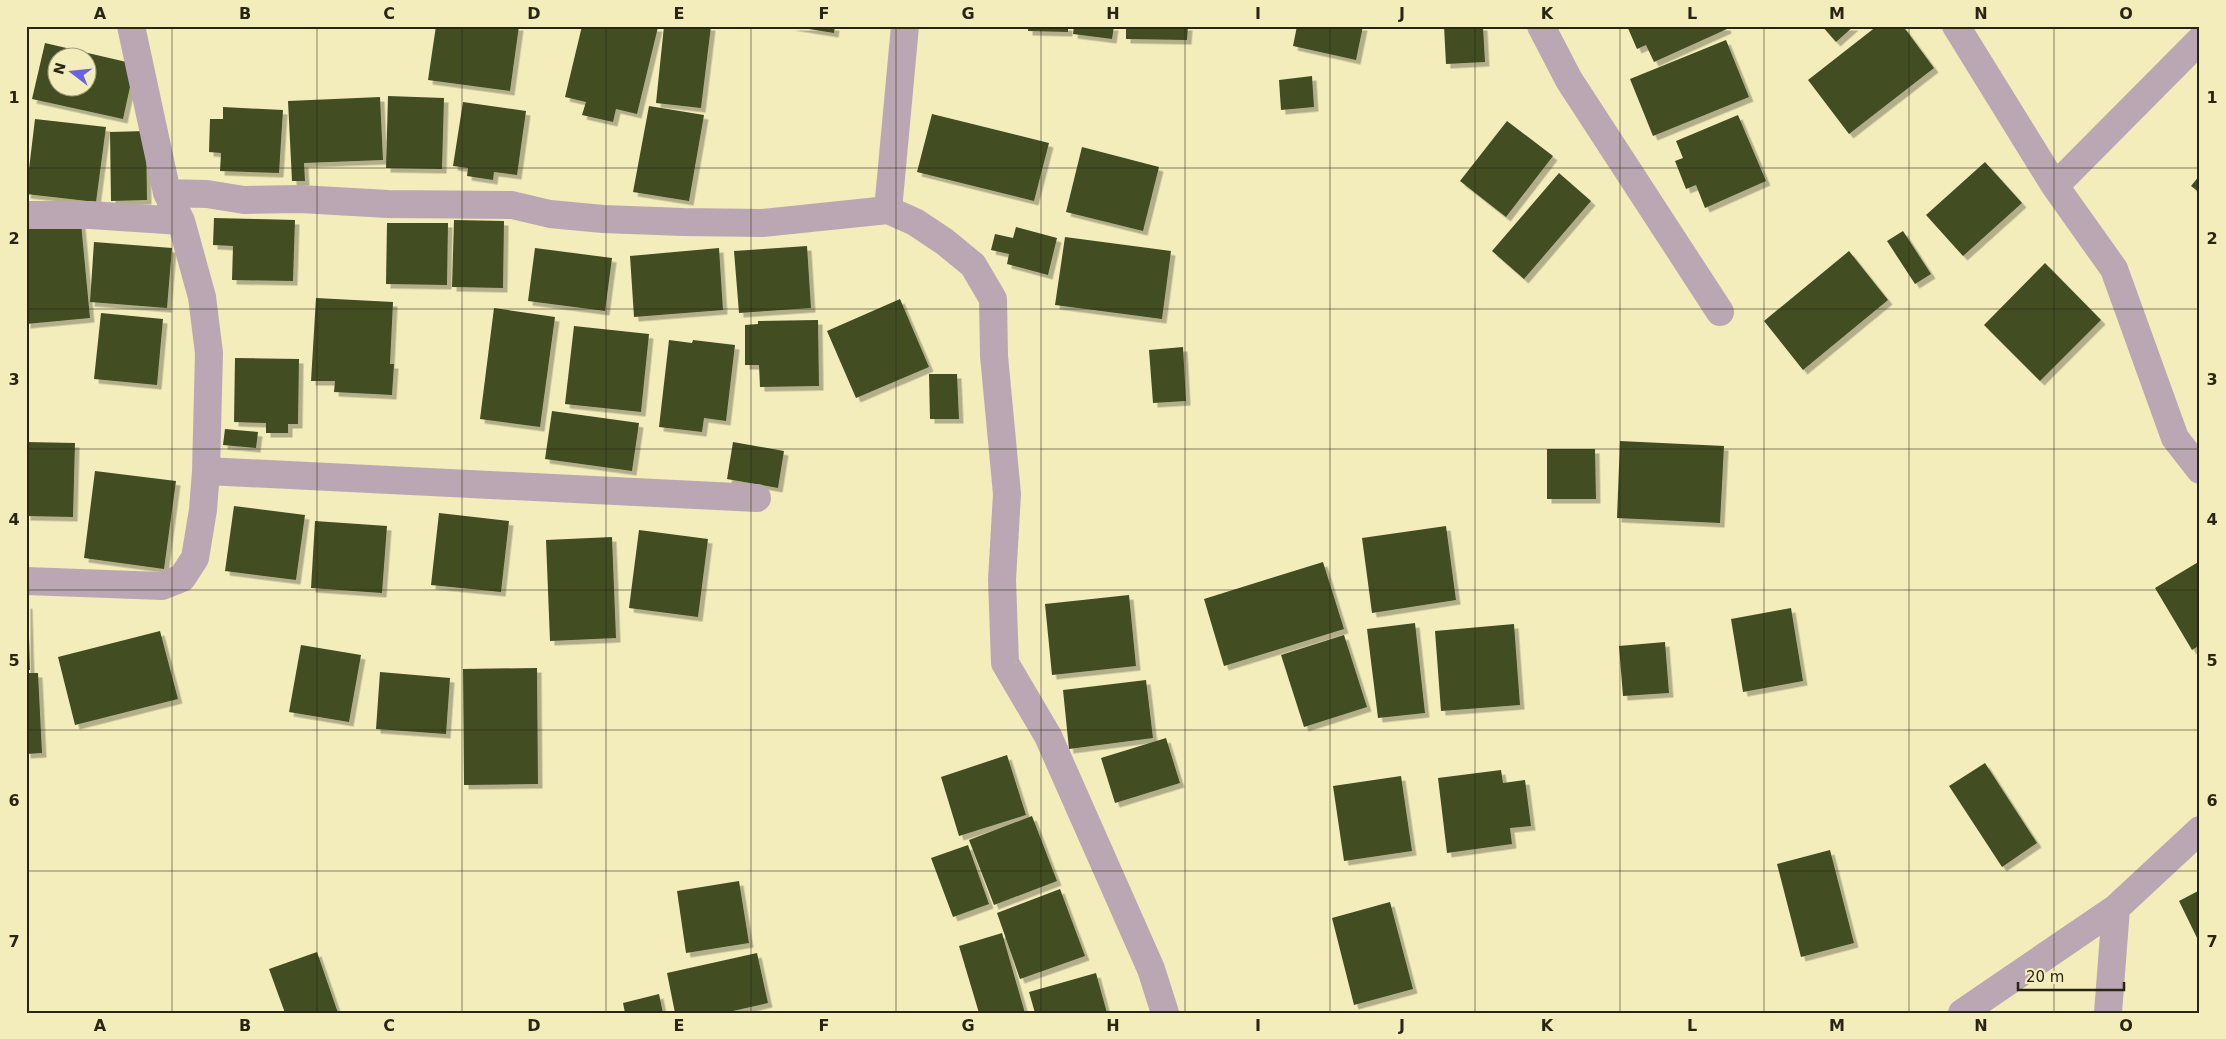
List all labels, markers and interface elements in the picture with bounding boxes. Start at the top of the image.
text: A [94,4,107,23]
text: B [239,4,251,23]
text: C [383,4,395,23]
text: D [527,4,541,23]
text: E [674,4,684,23]
text: F [819,4,829,23]
text: G [961,4,975,23]
text: H [1106,4,1120,23]
text: I [1255,4,1261,23]
text: J [1398,4,1405,23]
text: K [1541,4,1554,23]
text: L [1687,4,1697,23]
text: M [1829,4,1845,23]
text: N [1974,4,1988,23]
text: O [2119,4,2133,23]
north arrow [48,48,98,98]
text: N [50,61,69,76]
text: 1 [8,88,20,107]
text: 1 [2206,88,2218,107]
text: 2 [8,229,20,248]
text: 2 [2206,229,2218,248]
text: 3 [8,370,20,389]
text: 3 [2206,370,2218,389]
text: 4 [8,510,20,529]
text: 4 [2206,510,2218,529]
text: 5 [8,651,20,670]
text: 5 [2206,651,2218,670]
text: 6 [8,791,20,810]
text: 6 [2206,791,2218,810]
text: 7 [8,932,20,951]
text: 7 [2206,932,2218,951]
scale bar [2018,959,2125,991]
text: 20 m [2026,968,2064,986]
text: A [94,1016,107,1035]
text: B [239,1016,251,1035]
text: C [383,1016,395,1035]
text: D [527,1016,541,1035]
text: E [674,1016,684,1035]
text: F [819,1016,829,1035]
text: G [961,1016,975,1035]
text: H [1106,1016,1120,1035]
text: I [1255,1016,1261,1035]
text: J [1398,1016,1405,1035]
text: K [1541,1016,1554,1035]
text: L [1687,1016,1697,1035]
text: M [1829,1016,1845,1035]
text: N [1974,1016,1988,1035]
text: O [2119,1016,2133,1035]

